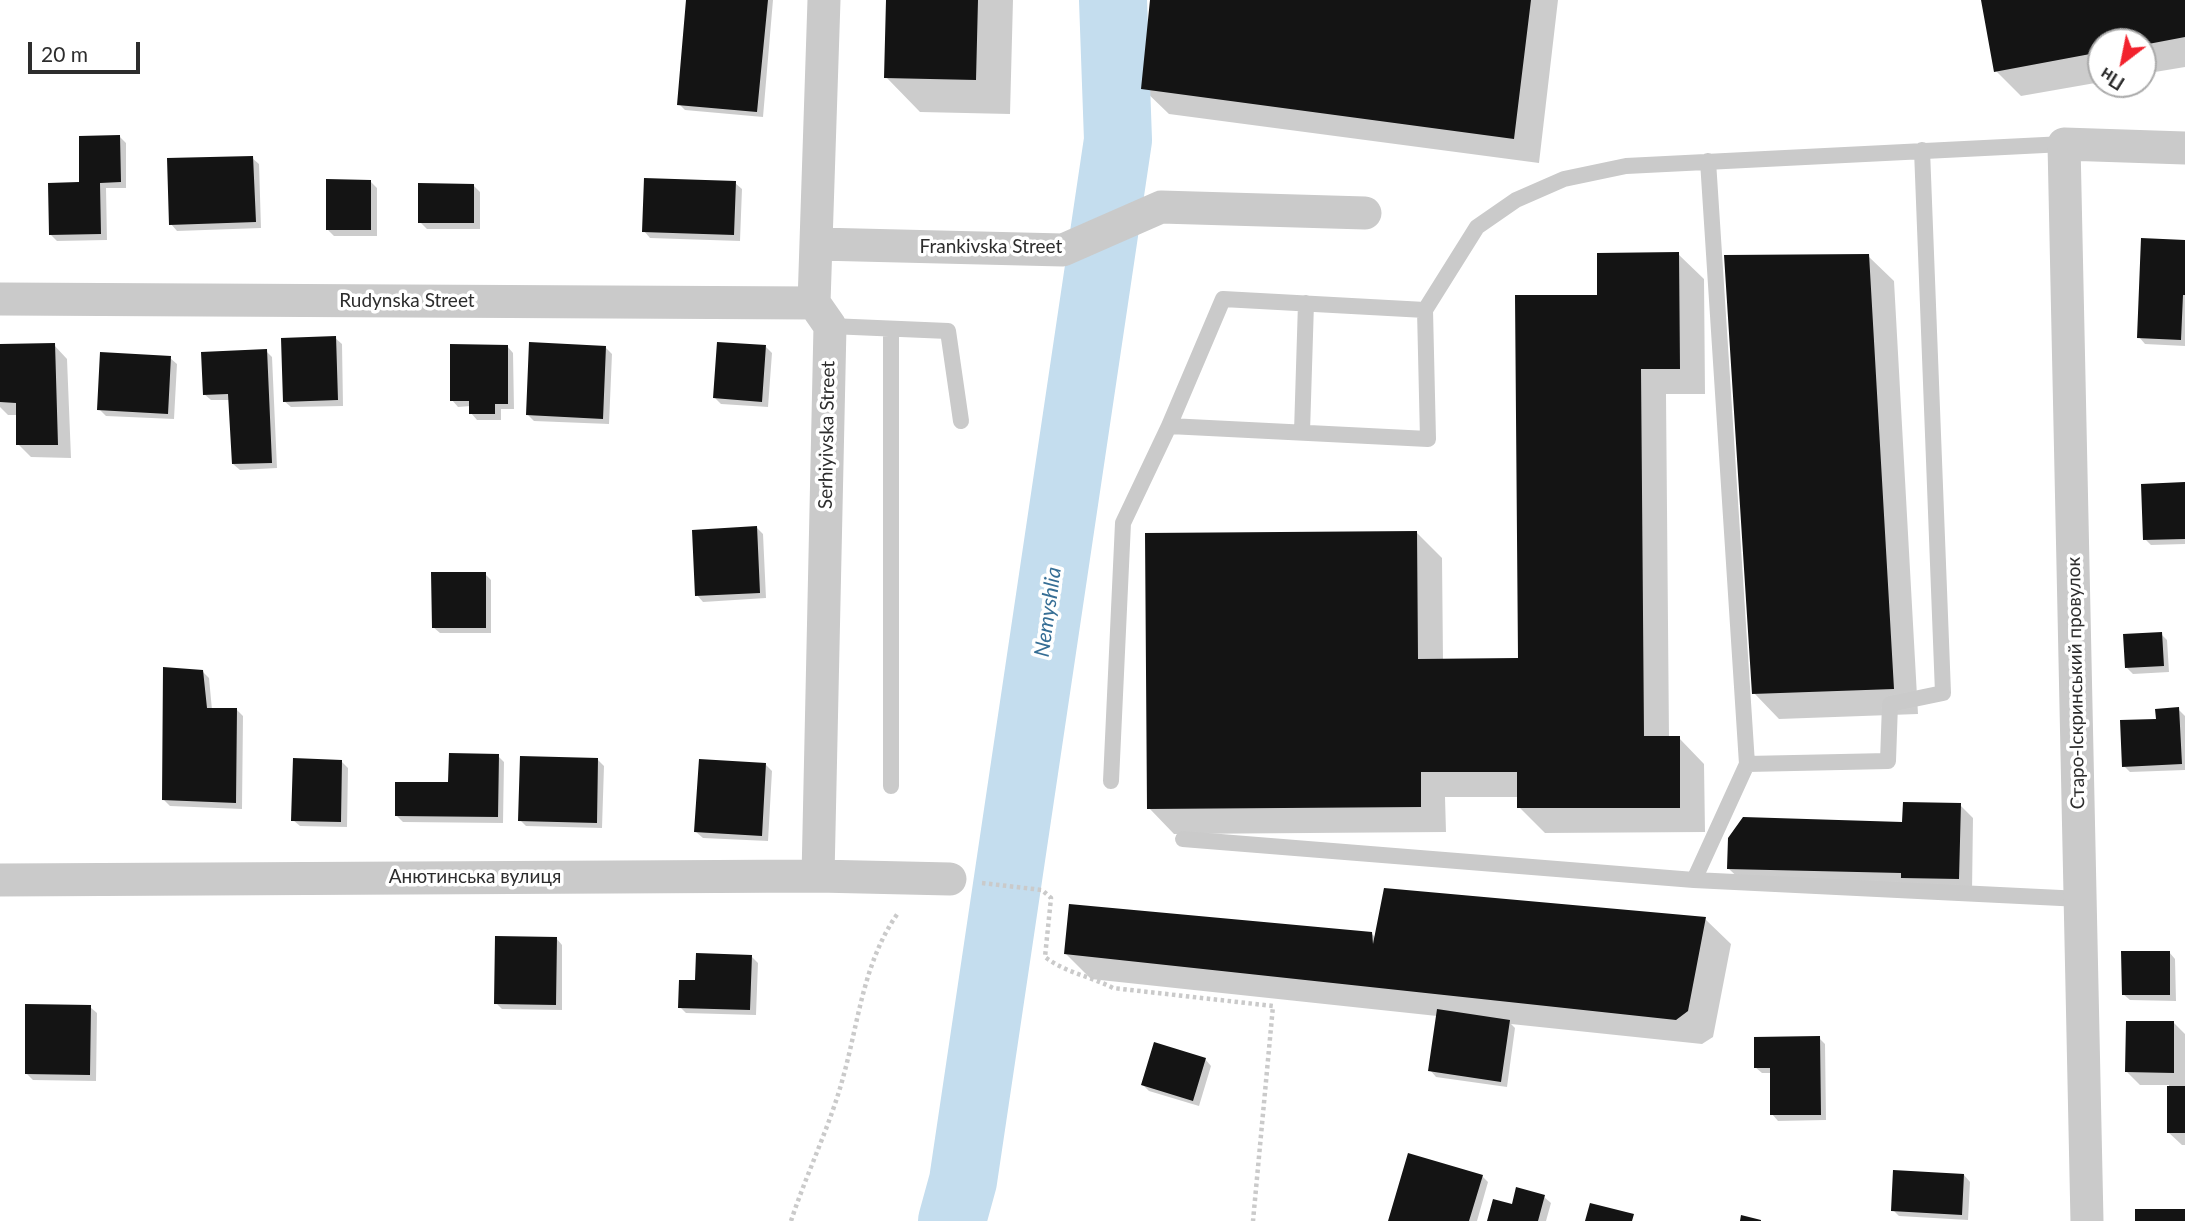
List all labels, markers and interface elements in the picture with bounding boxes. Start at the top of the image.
scale bar [32,28,144,72]
north arrow [2087,28,2157,98]
text: 20 m [41,41,88,66]
text: Пн [2095,63,2128,96]
street label: Frankivska Street [920,236,1062,258]
street label: Rudynska Street [339,290,475,312]
street label: Serhiyivska Street [814,361,840,509]
street label: Старо-Іскринський провулок [2062,557,2090,809]
water label: Nemyshlia [1029,565,1067,659]
street label: Анютинська вулиця [389,866,561,888]

